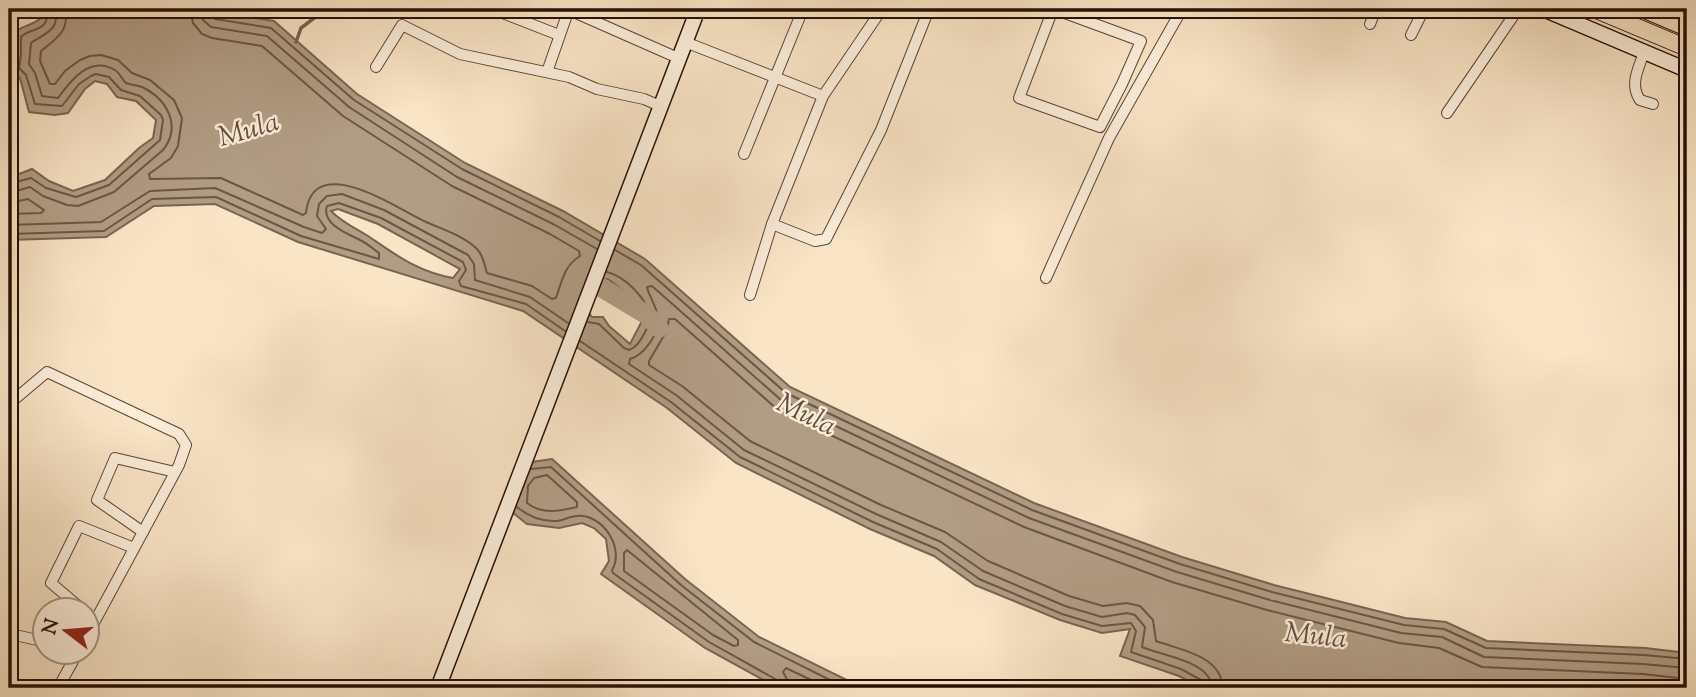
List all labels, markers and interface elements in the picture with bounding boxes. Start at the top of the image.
water label: Mula [214,103,284,159]
water label: Mula [769,384,842,447]
north arrow [32,596,102,666]
water label: Mula [1283,614,1349,660]
text: N [37,616,67,638]

